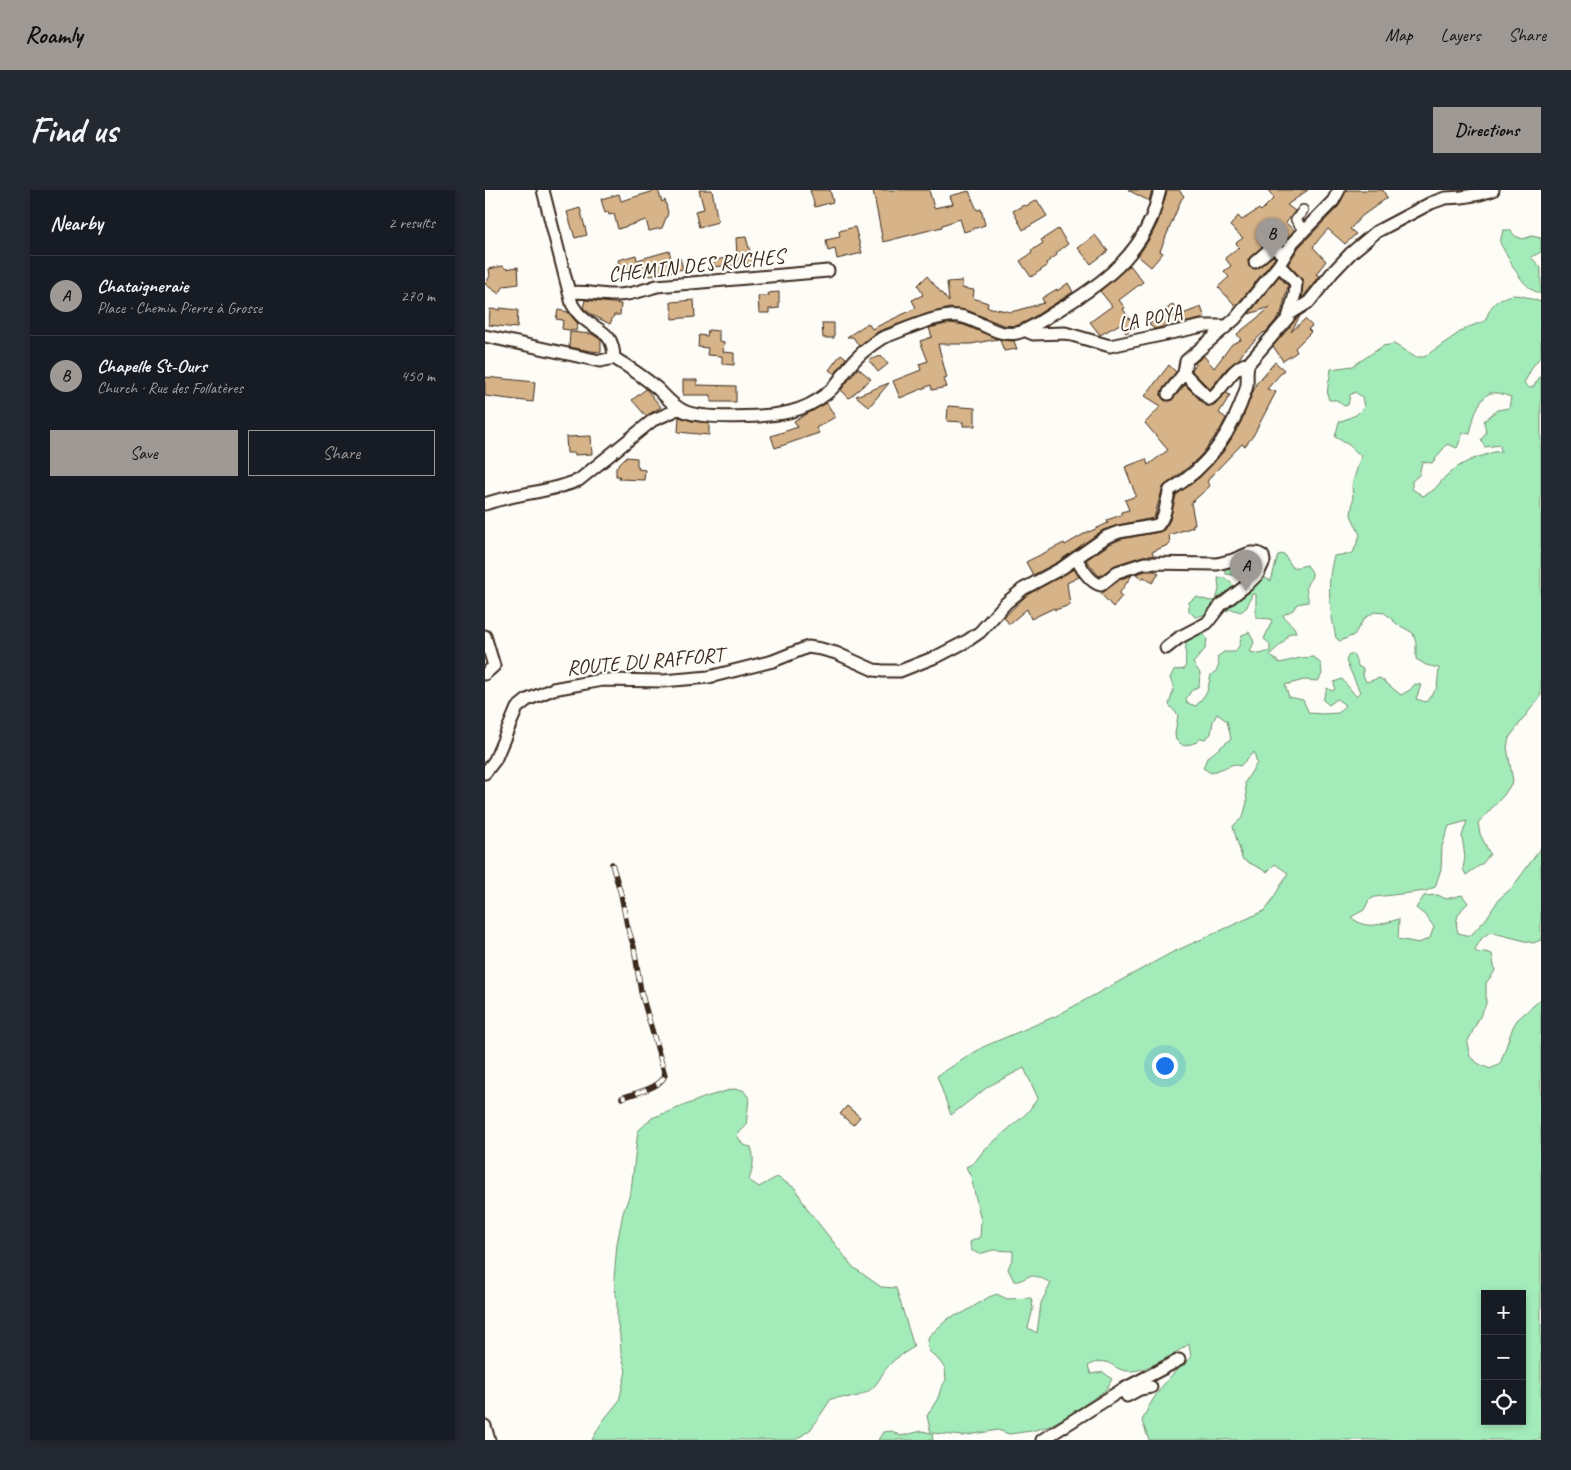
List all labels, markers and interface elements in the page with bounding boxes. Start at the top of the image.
text: Roamly [25,20,82,50]
text: Map [1385,24,1413,46]
text: Layers [1441,24,1480,46]
text: Share [1508,24,1546,46]
button: Directions [1433,107,1541,153]
text: Find us [30,108,117,153]
text: Nearby [50,210,103,236]
text: 2 results [388,213,435,233]
pin: B [1256,218,1288,259]
street label: CHEMIN DES RUCHES [607,242,789,287]
text: Chataigneraie [97,274,188,298]
text: A [62,286,70,306]
text: 270 m [401,286,435,306]
text: Place · Chemin Pierre à Grosse [97,298,262,318]
street label: LA POYA [1116,298,1185,337]
text: Chapelle St-Ours [97,354,207,378]
text: B [62,366,70,386]
text: 450 m [401,366,435,386]
text: Church · Rue des Follatères [97,378,243,398]
button: Save [50,430,238,476]
button: Share [248,430,435,476]
pin: A [1230,550,1262,591]
street label: ROUTE DU RAFFORT [566,641,730,681]
your location [1152,1053,1178,1079]
map controls [1481,1290,1526,1425]
button: + [1481,1290,1526,1335]
button: − [1481,1335,1526,1380]
button: locate [1481,1380,1526,1425]

